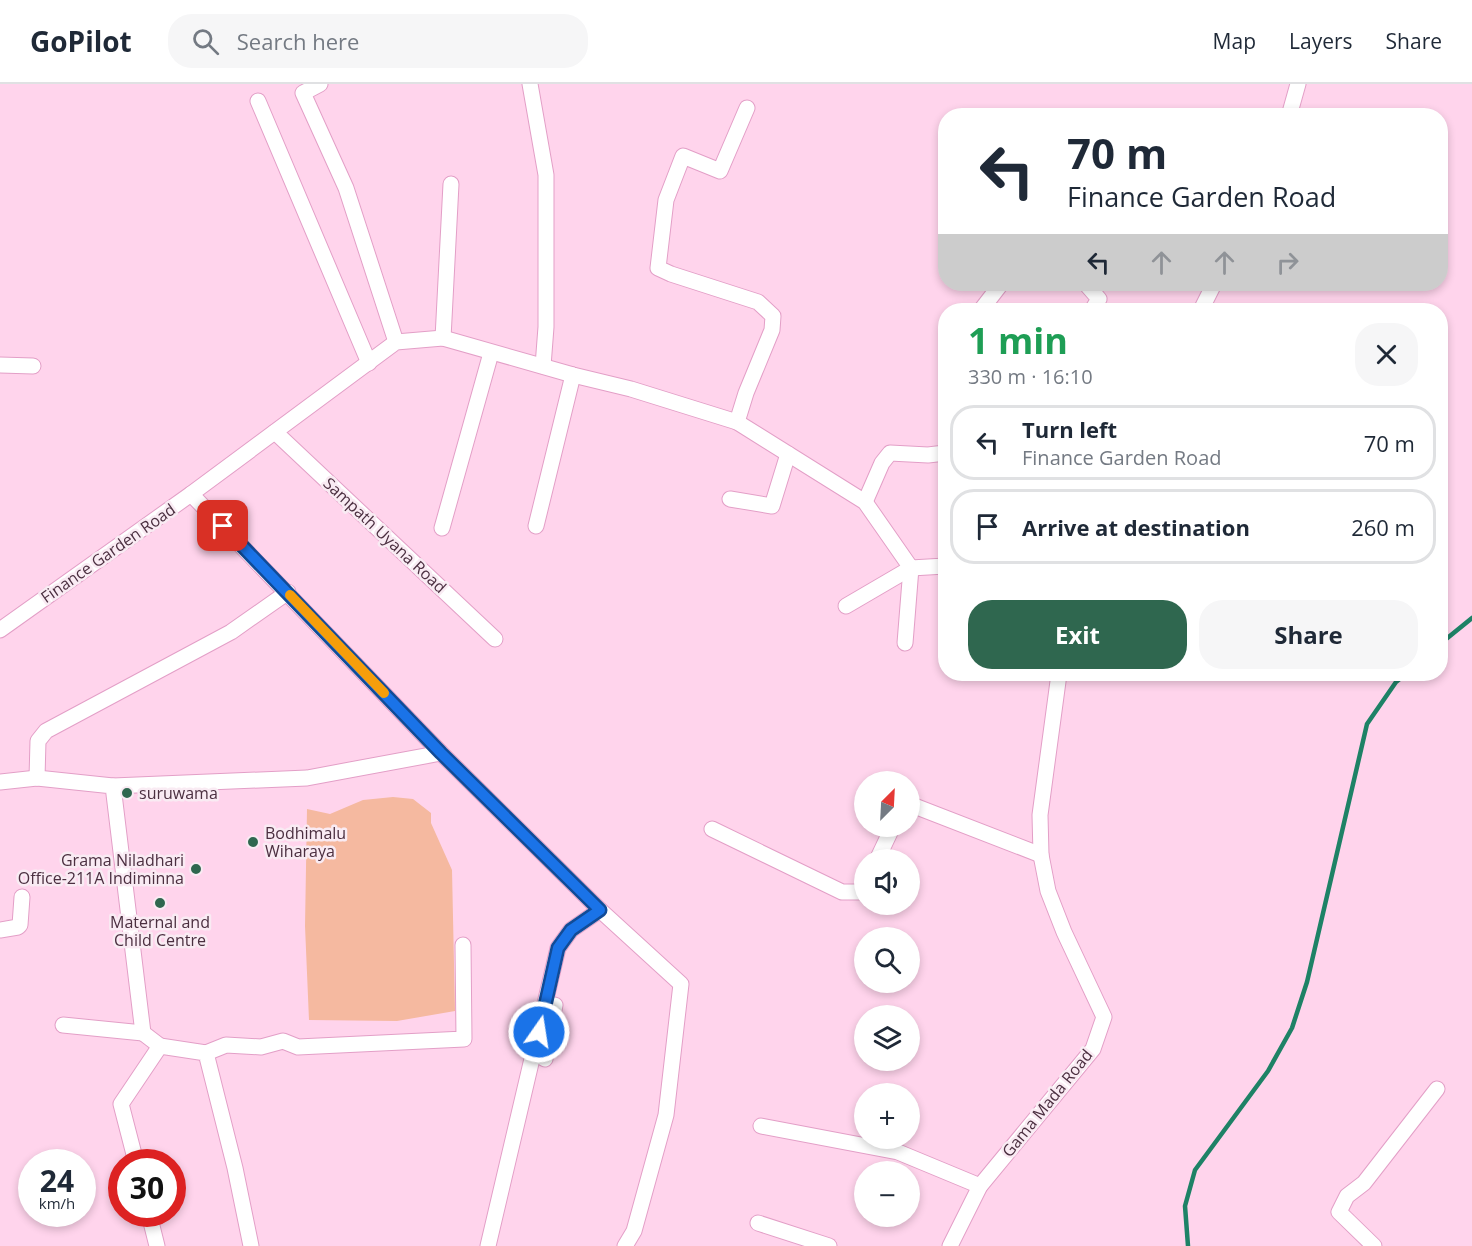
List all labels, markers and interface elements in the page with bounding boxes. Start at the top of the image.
search box [168,14,588,68]
text: GoPilot [30,22,132,60]
icon: search [189,25,222,58]
text: Search here [237,26,359,56]
text: Map [1213,27,1256,55]
text: Layers [1289,27,1353,55]
text: Share [1386,27,1442,55]
text: 70 m [1067,124,1167,181]
icon: left [968,132,1046,210]
text: Finance Garden Road [1067,178,1336,215]
icon: left [1082,246,1115,279]
icon: ahead [1145,246,1178,279]
icon: ahead [1208,246,1241,279]
icon: right [1271,246,1304,279]
text: 1 min [968,316,1068,365]
button: close [1355,323,1418,386]
text: 330 m · 16:10 [968,363,1093,390]
text: Turn left [1022,414,1117,444]
icon: left [971,426,1004,459]
text: 70 m [1364,428,1415,458]
text: Finance Garden Road [1022,444,1222,471]
street label: Sampath Uyana Road [319,472,451,598]
street label: Finance Garden Road [36,498,180,608]
pin [197,500,248,551]
icon: arrive [206,509,239,542]
icon: arrive [971,510,1004,543]
text: Arrive at destination [1022,512,1250,542]
text: 260 m [1351,512,1415,542]
button: Exit [968,600,1187,669]
button: Share [1199,600,1418,669]
north arrow [854,771,920,837]
map controls [854,771,920,1227]
place label: suruwama [139,782,218,804]
marker: suruwama [120,786,134,800]
place label: Bodhimalu Wiharaya [265,822,346,862]
marker: Bodhimalu Wiharaya [246,835,260,849]
place label: Grama Niladhari Office-211A Indiminna [18,849,184,889]
button: sound [854,849,920,915]
marker: Grama Niladhari Office-211A Indiminna [189,862,203,876]
marker: Maternal and Child Centre [153,896,167,910]
place label: Maternal and Child Centre [110,911,210,951]
button: search [854,927,920,993]
position arrow [507,1000,571,1064]
button: layers [854,1005,920,1071]
street label: Gama Mada Road [997,1045,1097,1161]
button: + [854,1083,920,1149]
speed limit sign: 30 [108,1149,186,1227]
text: 24 [40,1160,74,1201]
button: − [854,1161,920,1227]
text: km/h [39,1193,75,1213]

